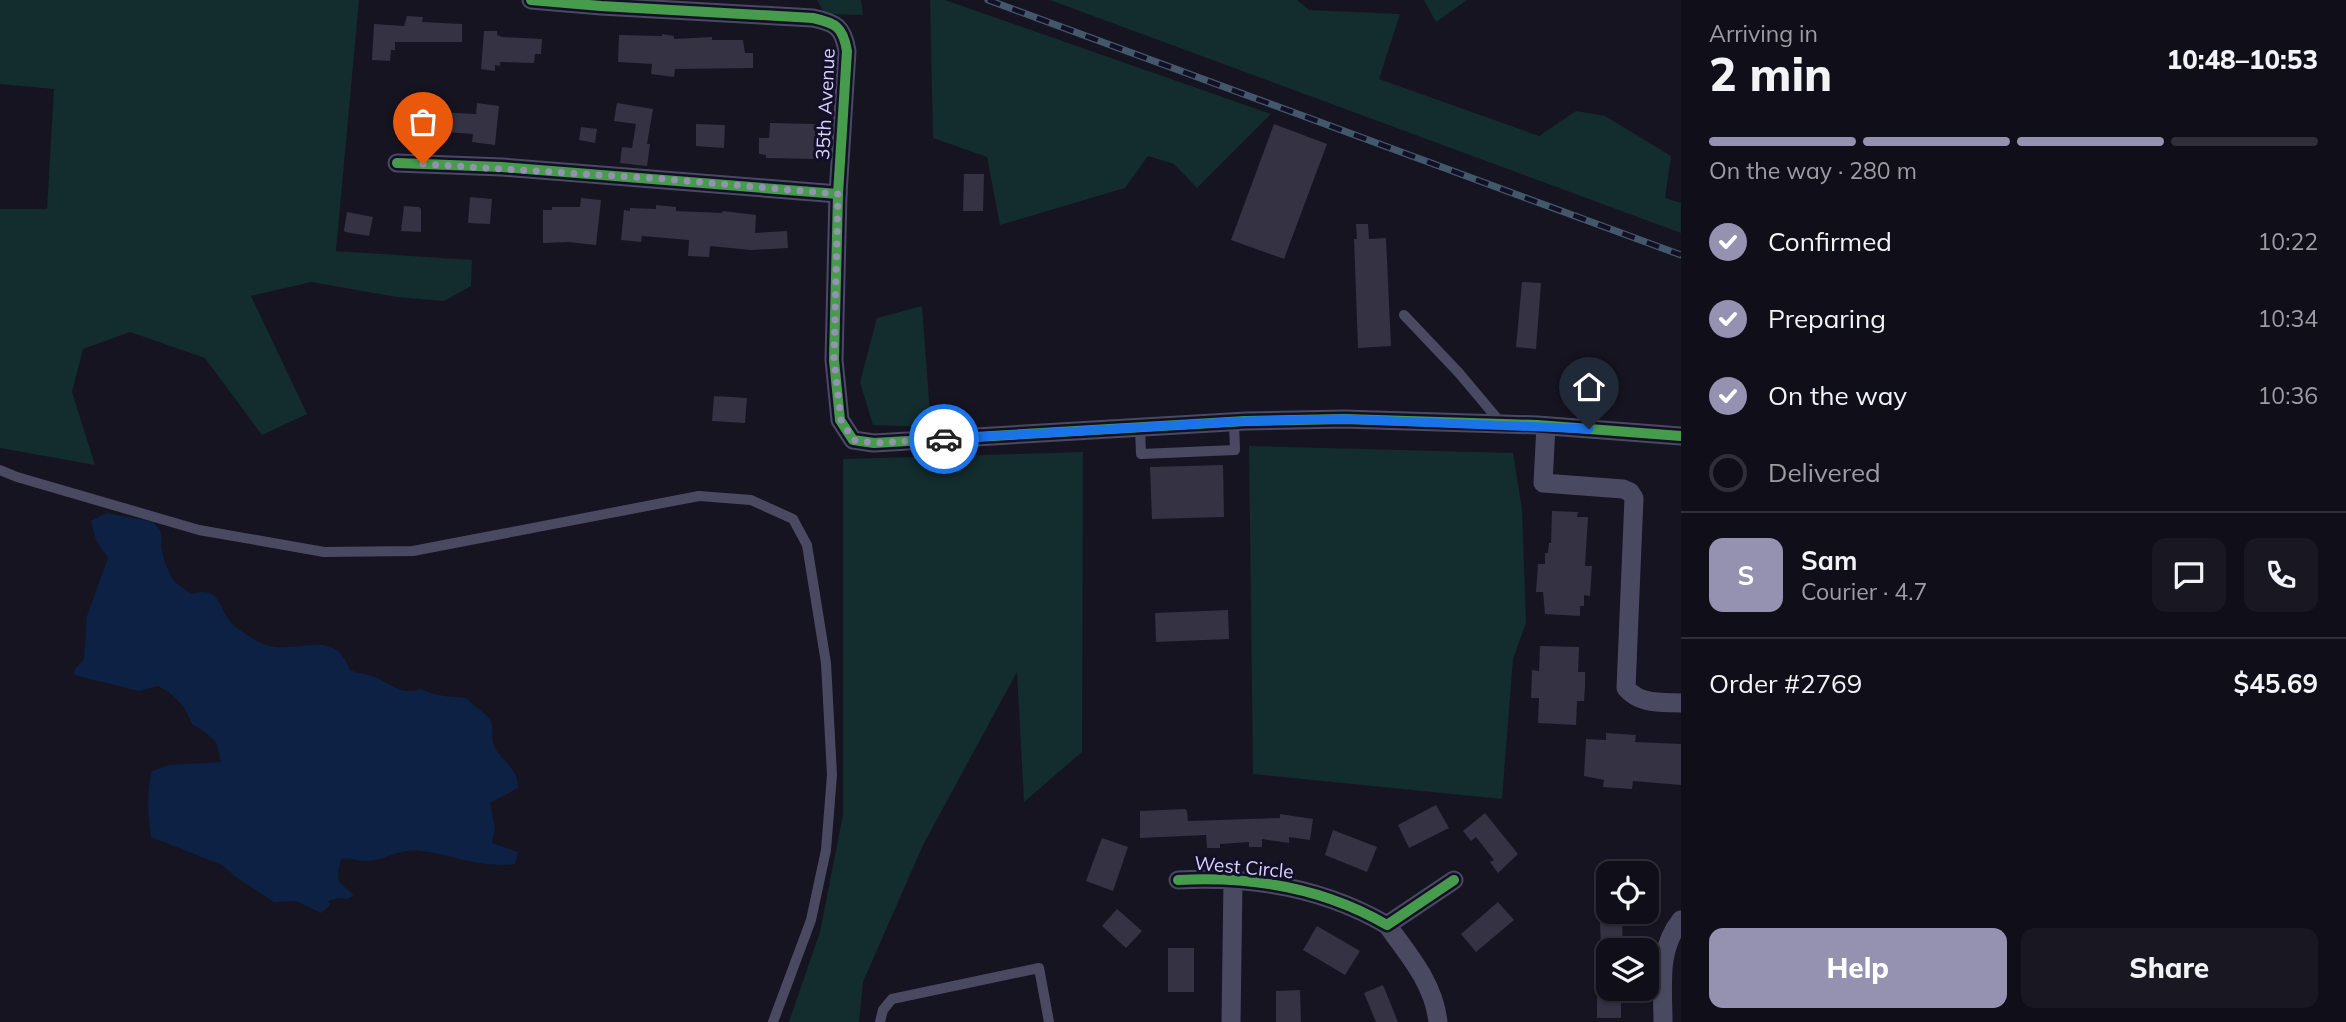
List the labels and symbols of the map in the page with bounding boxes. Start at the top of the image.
street label: 35th Avenue [810,48,840,160]
pin [393,92,453,164]
pin [1559,357,1619,429]
courier [909,404,979,474]
street label: West Circle [1193,851,1295,883]

